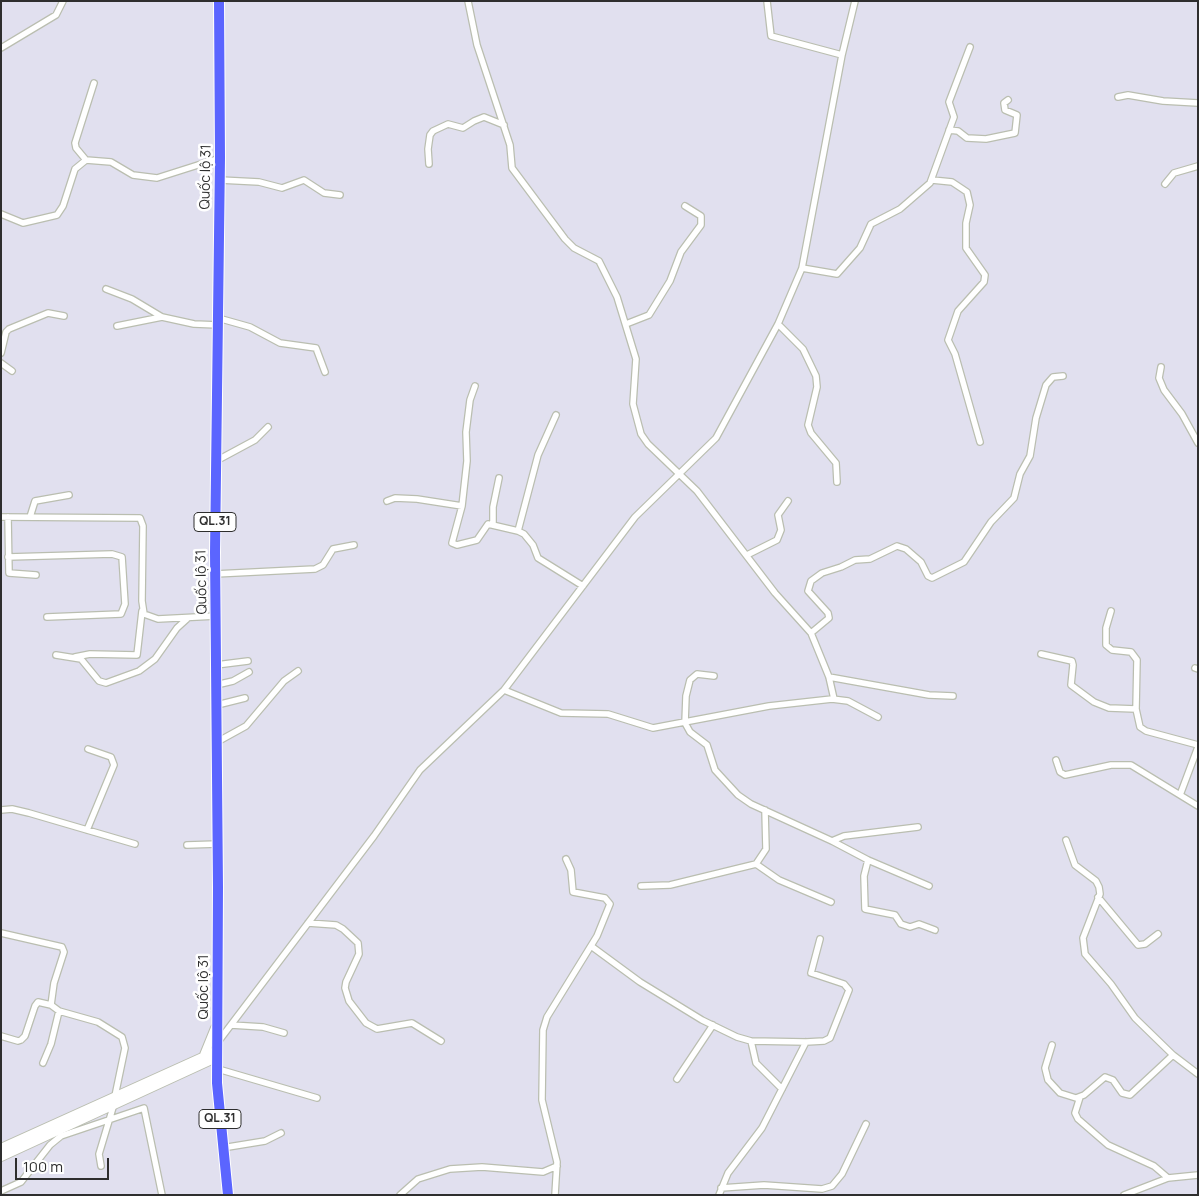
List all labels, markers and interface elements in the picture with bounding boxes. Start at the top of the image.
street label: Quốc lộ 31 [197,144,215,210]
road number: QL.31 [194,512,236,532]
street label: Quốc lộ 31 [193,549,211,615]
street label: Quốc lộ 31 [196,955,212,1019]
road number: QL.31 [199,1110,241,1128]
scale bar [18,1148,111,1180]
text: 100 m [23,1156,63,1177]

